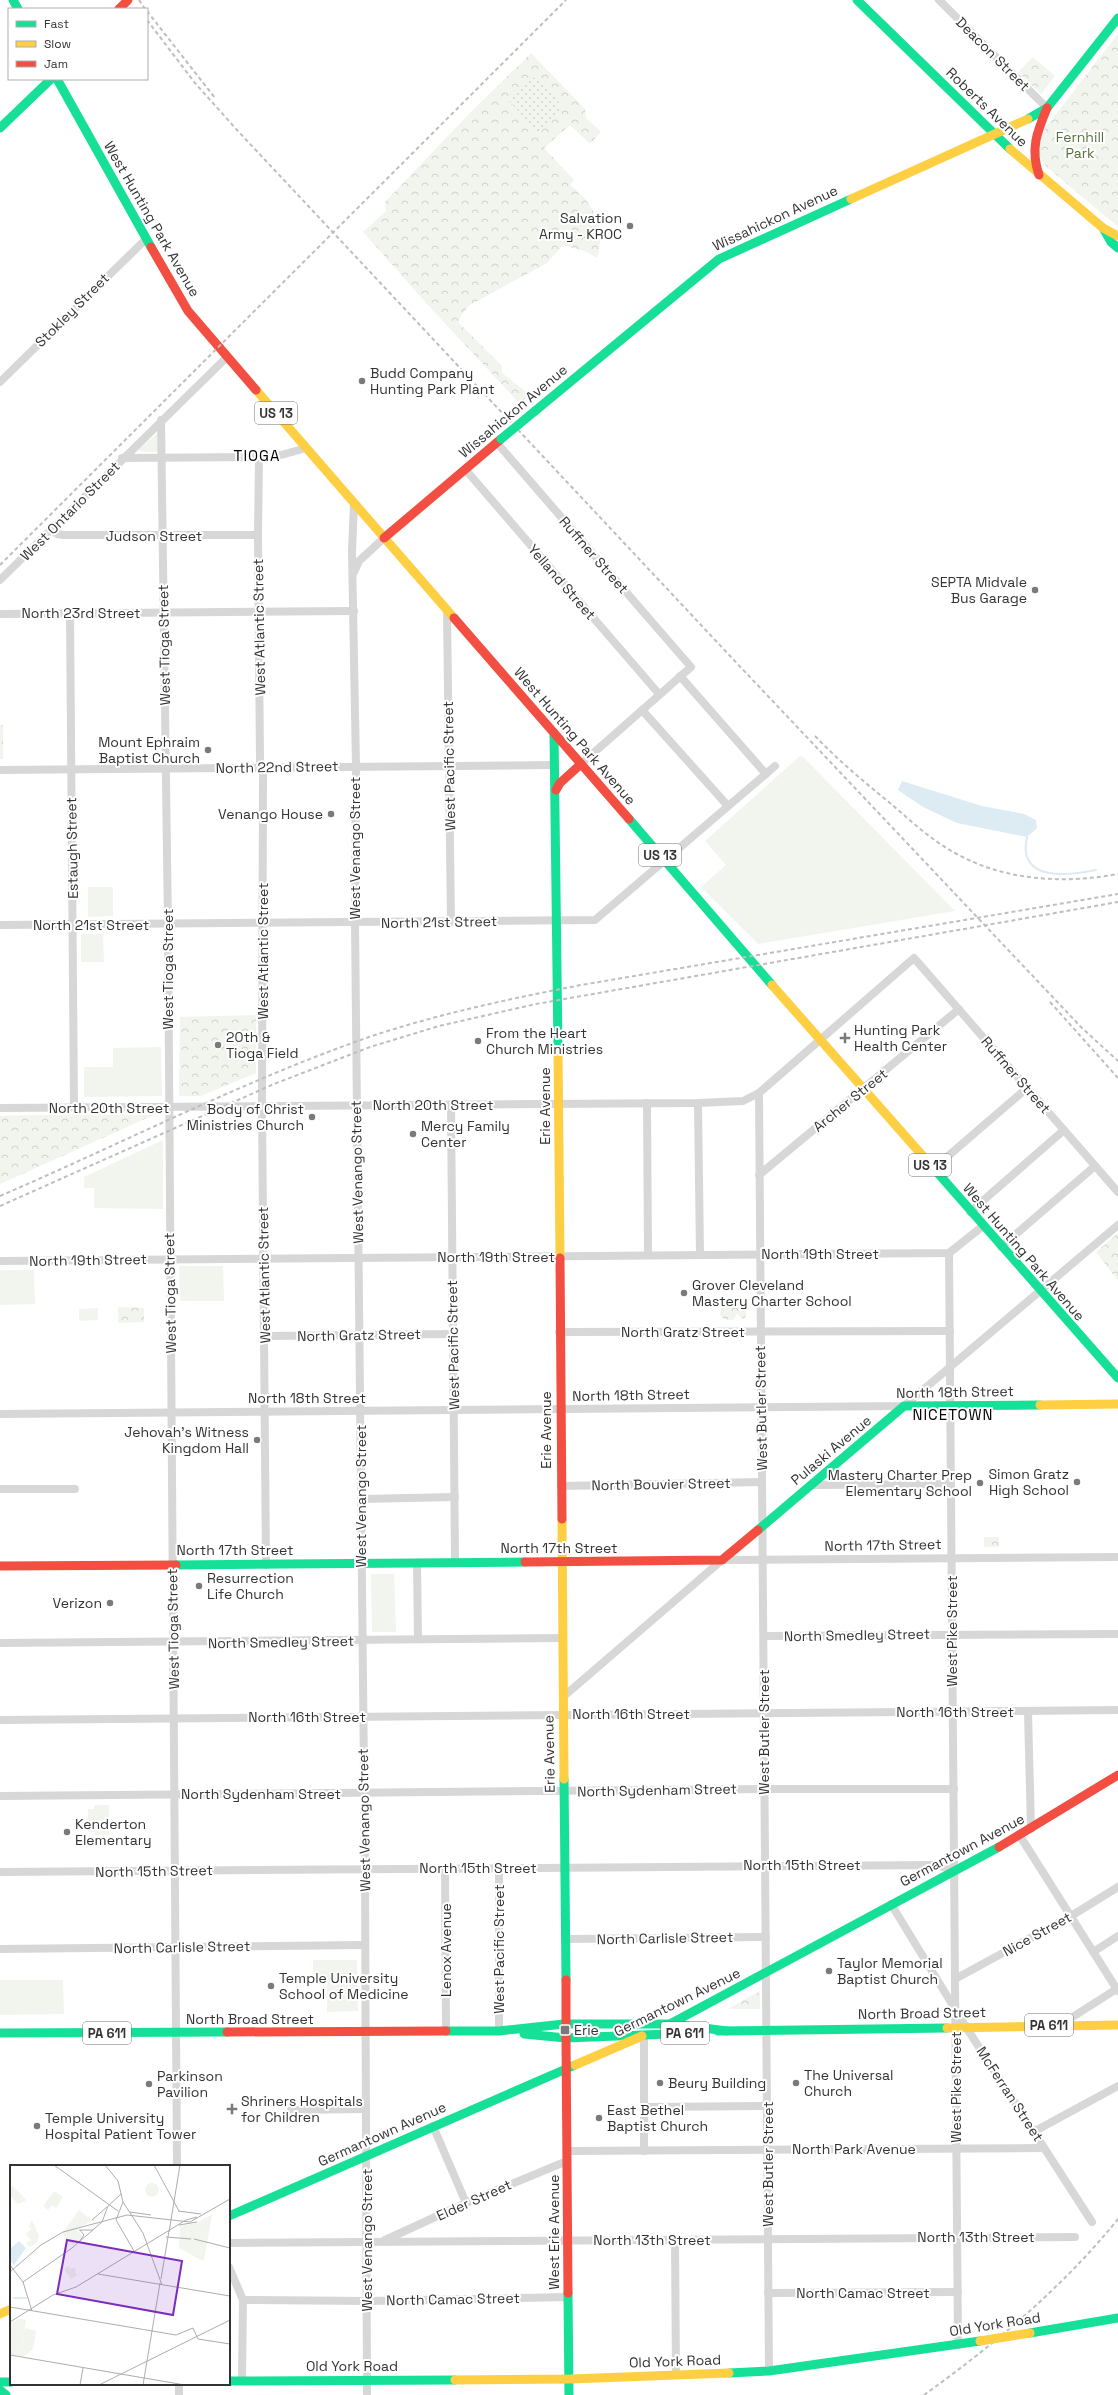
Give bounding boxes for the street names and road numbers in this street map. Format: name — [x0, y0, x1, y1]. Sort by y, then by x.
street label: Deacon Street — [952, 13, 1034, 95]
street label: Roberts Avenue — [942, 63, 1032, 151]
street label: West Hunting Park Avenue — [100, 138, 204, 300]
street label: Wissahickon Avenue — [710, 181, 840, 255]
street label: Stokley Street — [31, 269, 113, 351]
street label: Wissahickon Avenue — [455, 360, 571, 462]
road number: US 13 — [255, 402, 297, 424]
street label: West Ontario Street — [16, 457, 124, 565]
street label: Ruffner Street — [556, 513, 632, 597]
street label: Judson Street — [106, 527, 202, 545]
street label: Yelland Street — [524, 540, 600, 624]
street label: West Atlantic Street — [249, 558, 269, 696]
street label: West Tioga Street — [154, 584, 174, 706]
street label: North 23rd Street — [21, 604, 141, 622]
street label: West Hunting Park Avenue — [510, 663, 640, 809]
street label: West Pacific Street — [439, 701, 459, 831]
street label: North 22nd Street — [215, 757, 339, 777]
street label: West Venango Street — [346, 776, 364, 920]
street label: Estaugh Street — [62, 797, 82, 899]
road number: US 13 — [639, 844, 681, 866]
street label: West Atlantic Street — [254, 883, 272, 1019]
street label: West Tioga Street — [159, 909, 177, 1029]
street label: North 21st Street — [381, 912, 497, 932]
street label: North 21st Street — [33, 916, 149, 934]
street label: Ruffner Street — [978, 1033, 1054, 1117]
street label: Archer Street — [809, 1064, 891, 1136]
street label: Erie Avenue — [536, 1067, 554, 1145]
street label: North 20th Street — [373, 1096, 493, 1114]
street label: North 20th Street — [49, 1099, 169, 1117]
street label: West Venango Street — [347, 1100, 367, 1244]
road number: US 13 — [909, 1154, 951, 1176]
street label: West Hunting Park Avenue — [959, 1179, 1089, 1325]
street label: West Atlantic Street — [254, 1206, 274, 1344]
street label: West Tioga Street — [160, 1232, 180, 1354]
street label: North 19th Street — [761, 1245, 879, 1263]
street label: North 19th Street — [437, 1248, 555, 1266]
street label: North 19th Street — [29, 1250, 147, 1270]
street label: West Pacific Street — [443, 1280, 463, 1410]
street label: North Gratz Street — [621, 1323, 745, 1341]
street label: North Gratz Street — [297, 1325, 421, 1345]
street label: West Butler Street — [751, 1345, 771, 1471]
street label: North 18th Street — [896, 1382, 1014, 1402]
street label: North 18th Street — [572, 1385, 690, 1405]
street label: North 18th Street — [248, 1389, 366, 1407]
street label: Erie Avenue — [537, 1391, 555, 1469]
street label: Pulaski Avenue — [787, 1411, 875, 1489]
street label: West Venango Street — [352, 1424, 370, 1568]
street label: North Bouvier Street — [591, 1474, 731, 1494]
street label: North 17th Street — [824, 1535, 942, 1555]
street label: North 17th Street — [501, 1539, 618, 1557]
street label: North 17th Street — [177, 1541, 294, 1559]
street label: West Tioga Street — [163, 1568, 183, 1690]
street label: West Pike Street — [943, 1575, 961, 1687]
street label: North Smedley Street — [784, 1625, 930, 1645]
street label: North Smedley Street — [208, 1632, 354, 1652]
street label: West Butler Street — [755, 1669, 773, 1795]
street label: North 16th Street — [896, 1703, 1014, 1721]
street label: North 16th Street — [572, 1705, 690, 1723]
street label: North 16th Street — [248, 1708, 366, 1726]
street label: Erie Avenue — [539, 1715, 559, 1793]
street label: West Venango Street — [354, 1748, 374, 1892]
street label: North Sydenham Street — [577, 1780, 737, 1800]
street label: North Sydenham Street — [181, 1785, 341, 1803]
street label: Germantown Avenue — [897, 1810, 1027, 1890]
street label: North 15th Street — [743, 1856, 861, 1874]
street label: North 15th Street — [419, 1859, 537, 1877]
street label: North 15th Street — [95, 1861, 213, 1881]
street label: West Pacific Street — [490, 1884, 508, 2014]
street label: Lenox Avenue — [437, 1903, 455, 1997]
street label: Nice Street — [1000, 1908, 1074, 1960]
street label: North Carlisle Street — [597, 1928, 733, 1948]
street label: North Carlisle Street — [114, 1937, 250, 1957]
street label: Germantown Avenue — [611, 1964, 743, 2040]
street label: North Broad Street — [858, 2003, 986, 2023]
street label: North Broad Street — [186, 2010, 314, 2028]
road number: PA 611 — [1025, 2014, 1073, 2036]
road number: PA 611 — [83, 2022, 131, 2044]
road number: PA 611 — [661, 2022, 709, 2044]
street label: West Pike Street — [947, 2031, 965, 2143]
street label: McFerran Street — [973, 2043, 1047, 2145]
street label: Germantown Avenue — [315, 2098, 449, 2170]
street label: West Butler Street — [759, 2101, 777, 2227]
street label: North Park Avenue — [792, 2140, 916, 2158]
street label: West Venango Street — [358, 2168, 376, 2312]
street label: West Erie Avenue — [545, 2174, 563, 2290]
street label: Elder Street — [434, 2175, 514, 2225]
street label: North 13th Street — [917, 2228, 1035, 2246]
street label: North 13th Street — [593, 2231, 711, 2249]
street label: North Camac Street — [796, 2284, 930, 2302]
street label: North Camac Street — [386, 2289, 520, 2309]
street label: Old York Road — [948, 2308, 1042, 2340]
street label: Old York Road — [629, 2350, 721, 2372]
street label: Old York Road — [306, 2357, 398, 2375]

